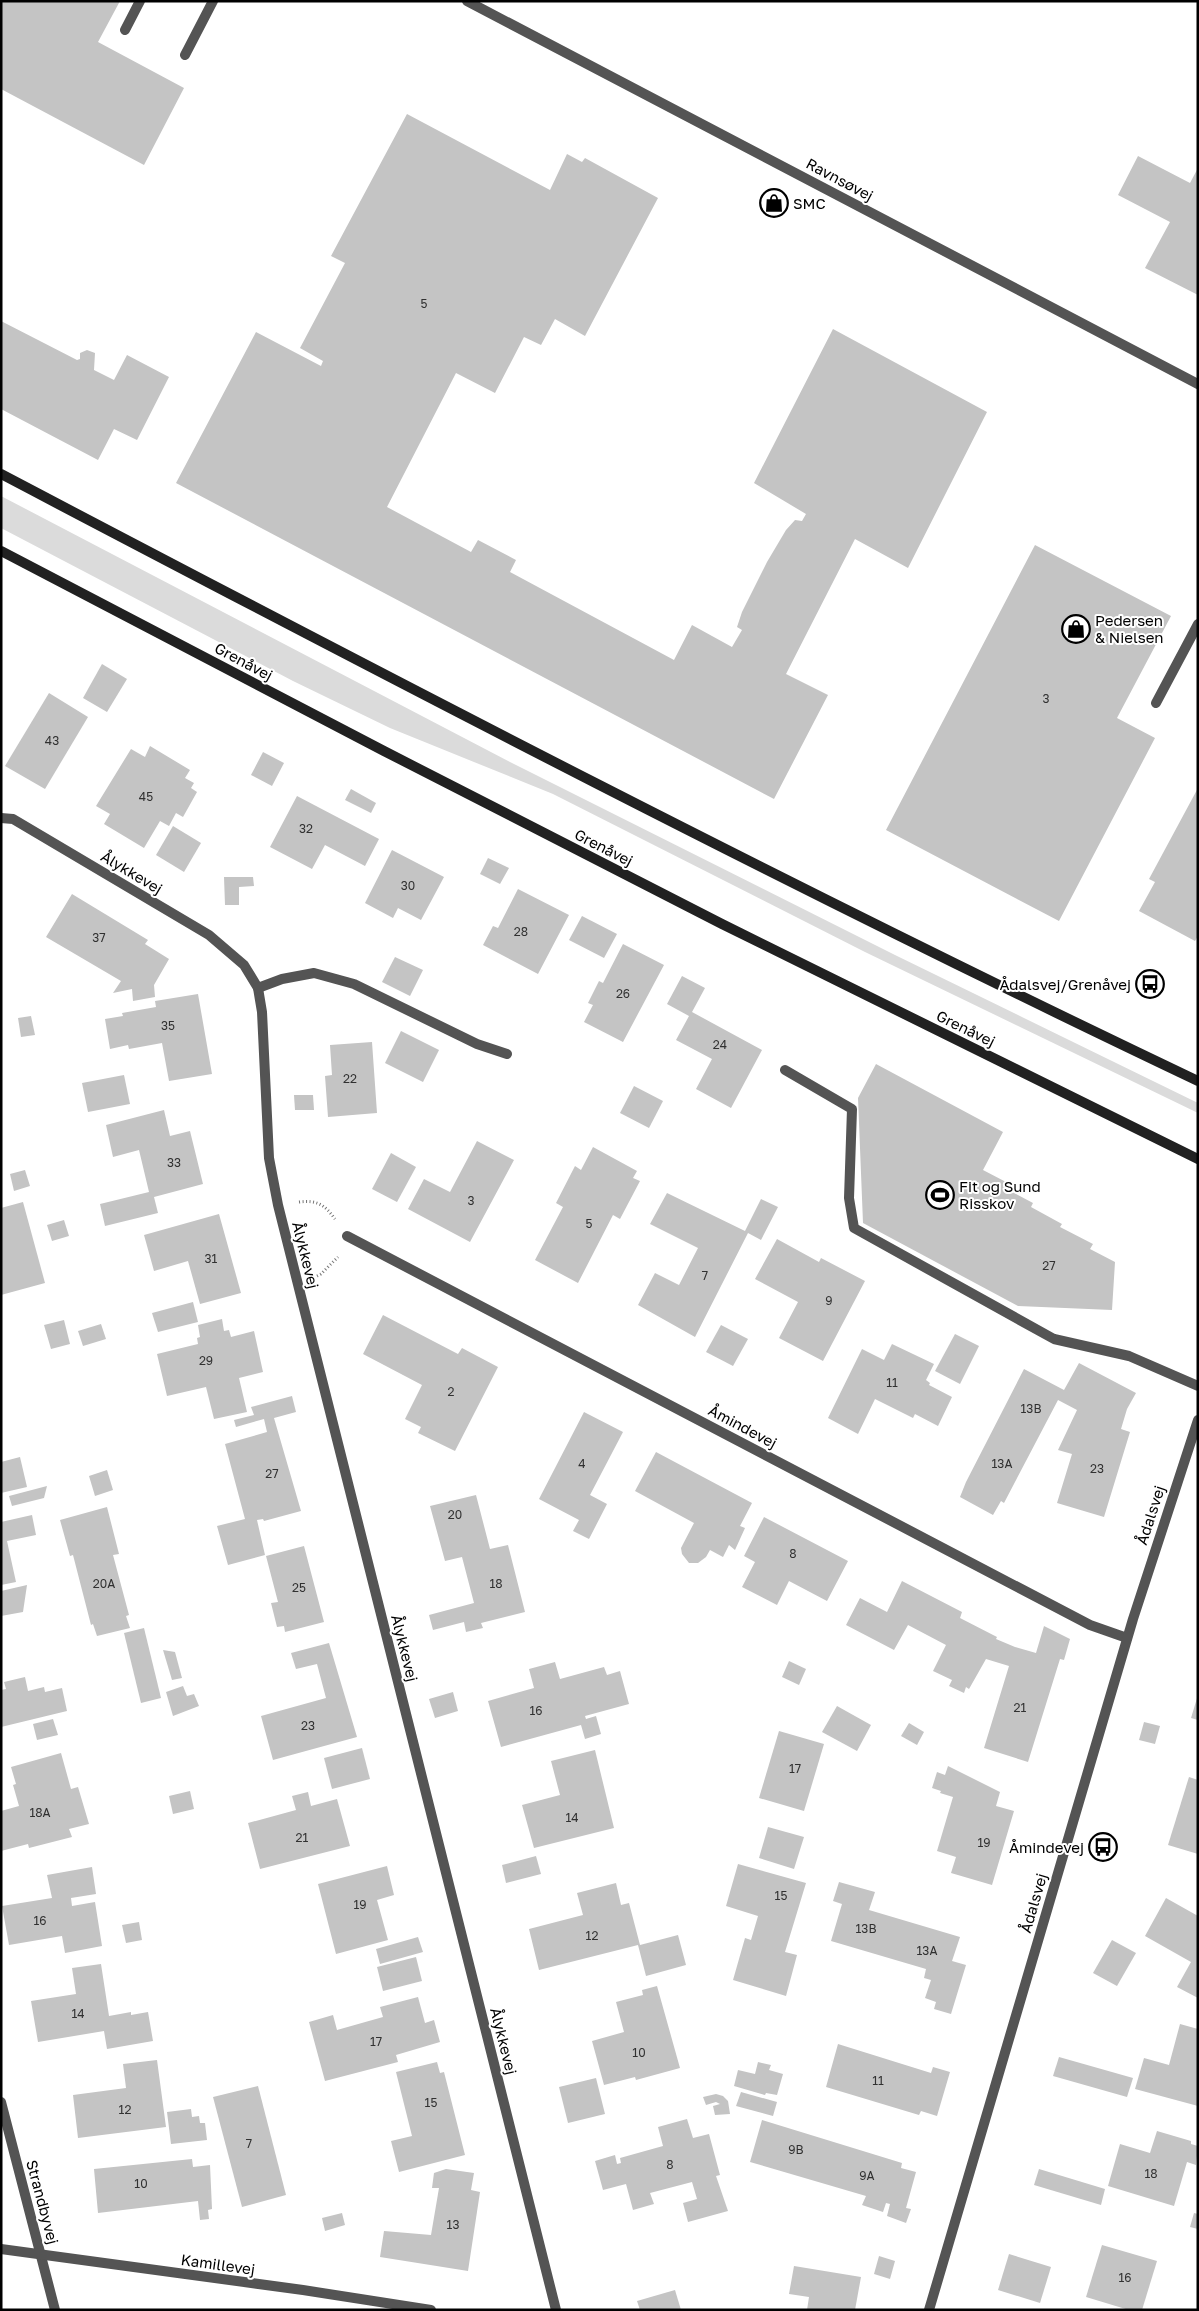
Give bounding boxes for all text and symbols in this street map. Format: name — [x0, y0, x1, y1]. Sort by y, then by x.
street label: Ravnsøvej — [803, 154, 877, 204]
shop icon: SMC — [759, 188, 789, 218]
place label: SMC — [793, 194, 826, 212]
house number: 5 — [421, 296, 428, 311]
place label: Pedersen & Nielsen — [1095, 611, 1164, 646]
shop icon: Pedersen & Nielsen — [1061, 614, 1091, 644]
street label: Grenåvej — [212, 638, 276, 684]
house number: 3 — [1042, 691, 1050, 706]
house number: 43 — [45, 733, 59, 748]
house number: 45 — [139, 789, 153, 804]
house number: 32 — [299, 821, 313, 836]
street label: Grenåvej — [572, 825, 636, 869]
street label: Ålykkevej — [98, 847, 166, 897]
house number: 30 — [401, 878, 415, 893]
house number: 28 — [514, 924, 528, 939]
house number: 37 — [92, 930, 106, 945]
bus stop icon: Ådalsvej/Grenåvej — [1135, 969, 1165, 999]
place label: Ådalsvej/Grenåvej — [999, 975, 1131, 993]
house number: 26 — [616, 986, 630, 1001]
street label: Grenåvej — [934, 1006, 998, 1050]
house number: 35 — [161, 1018, 175, 1033]
house number: 24 — [713, 1037, 727, 1052]
house number: 22 — [343, 1071, 357, 1086]
house number: 33 — [167, 1155, 181, 1170]
place label: Fit og Sund Risskov — [959, 1177, 1041, 1212]
sports icon: Fit og Sund Risskov — [925, 1180, 955, 1210]
house number: 3 — [467, 1193, 475, 1208]
house number: 5 — [586, 1216, 593, 1231]
street label: Ålykkevej — [289, 1220, 323, 1290]
house number: 31 — [205, 1251, 218, 1266]
house number: 27 — [1042, 1258, 1056, 1273]
house number: 7 — [702, 1268, 708, 1283]
house number: 9 — [825, 1293, 833, 1308]
house number: 29 — [199, 1353, 213, 1368]
house number: 11 — [886, 1375, 898, 1390]
house number: 2 — [448, 1384, 455, 1399]
street label: Åmindevej — [706, 1400, 780, 1452]
house number: 13B — [1021, 1401, 1041, 1416]
house number: 4 — [578, 1456, 586, 1471]
house number: 13A — [992, 1456, 1012, 1471]
house number: 23 — [1090, 1461, 1104, 1476]
house number: 27 — [265, 1466, 279, 1481]
street label: Ådalsvej — [1132, 1483, 1168, 1547]
house number: 20 — [448, 1507, 462, 1522]
house number: 8 — [789, 1546, 797, 1561]
house number: 20A — [93, 1576, 115, 1591]
house number: 18 — [489, 1576, 503, 1591]
house number: 25 — [292, 1580, 306, 1595]
street label: Ålykkevej — [388, 1613, 422, 1683]
house number: 21 — [1014, 1700, 1027, 1715]
house number: 16 — [529, 1703, 543, 1718]
house number: 23 — [301, 1718, 315, 1733]
house number: 17 — [789, 1761, 801, 1776]
house number: 18A — [29, 1805, 51, 1820]
house number: 14 — [565, 1810, 579, 1825]
house number: 21 — [296, 1830, 309, 1845]
bus stop icon: Åmindevej — [1088, 1832, 1118, 1862]
house number: 19 — [977, 1835, 991, 1850]
place label: Åmindevej — [1009, 1838, 1084, 1856]
street label: Ådalsvej — [1016, 1871, 1050, 1935]
house number: 15 — [775, 1888, 787, 1903]
house number: 19 — [353, 1897, 367, 1912]
house number: 16 — [33, 1913, 47, 1928]
house number: 13B — [856, 1921, 876, 1936]
house number: 12 — [586, 1928, 598, 1943]
house number: 13A — [917, 1943, 937, 1958]
house number: 14 — [71, 2006, 85, 2021]
street label: Ålykkevej — [487, 2006, 521, 2076]
house number: 17 — [370, 2034, 382, 2049]
house number: 10 — [632, 2045, 646, 2060]
house number: 11 — [872, 2073, 884, 2088]
house number: 15 — [425, 2095, 437, 2110]
house number: 12 — [119, 2102, 131, 2117]
house number: 7 — [246, 2136, 252, 2151]
house number: 9B — [788, 2142, 804, 2157]
house number: 8 — [666, 2157, 674, 2172]
street label: Strandbyvej — [23, 2158, 63, 2246]
house number: 18 — [1144, 2166, 1158, 2181]
house number: 9A — [859, 2168, 875, 2183]
house number: 10 — [134, 2176, 148, 2191]
house number: 13 — [447, 2217, 459, 2232]
street label: Kamillevej — [180, 2250, 256, 2278]
house number: 16 — [1118, 2270, 1132, 2285]

